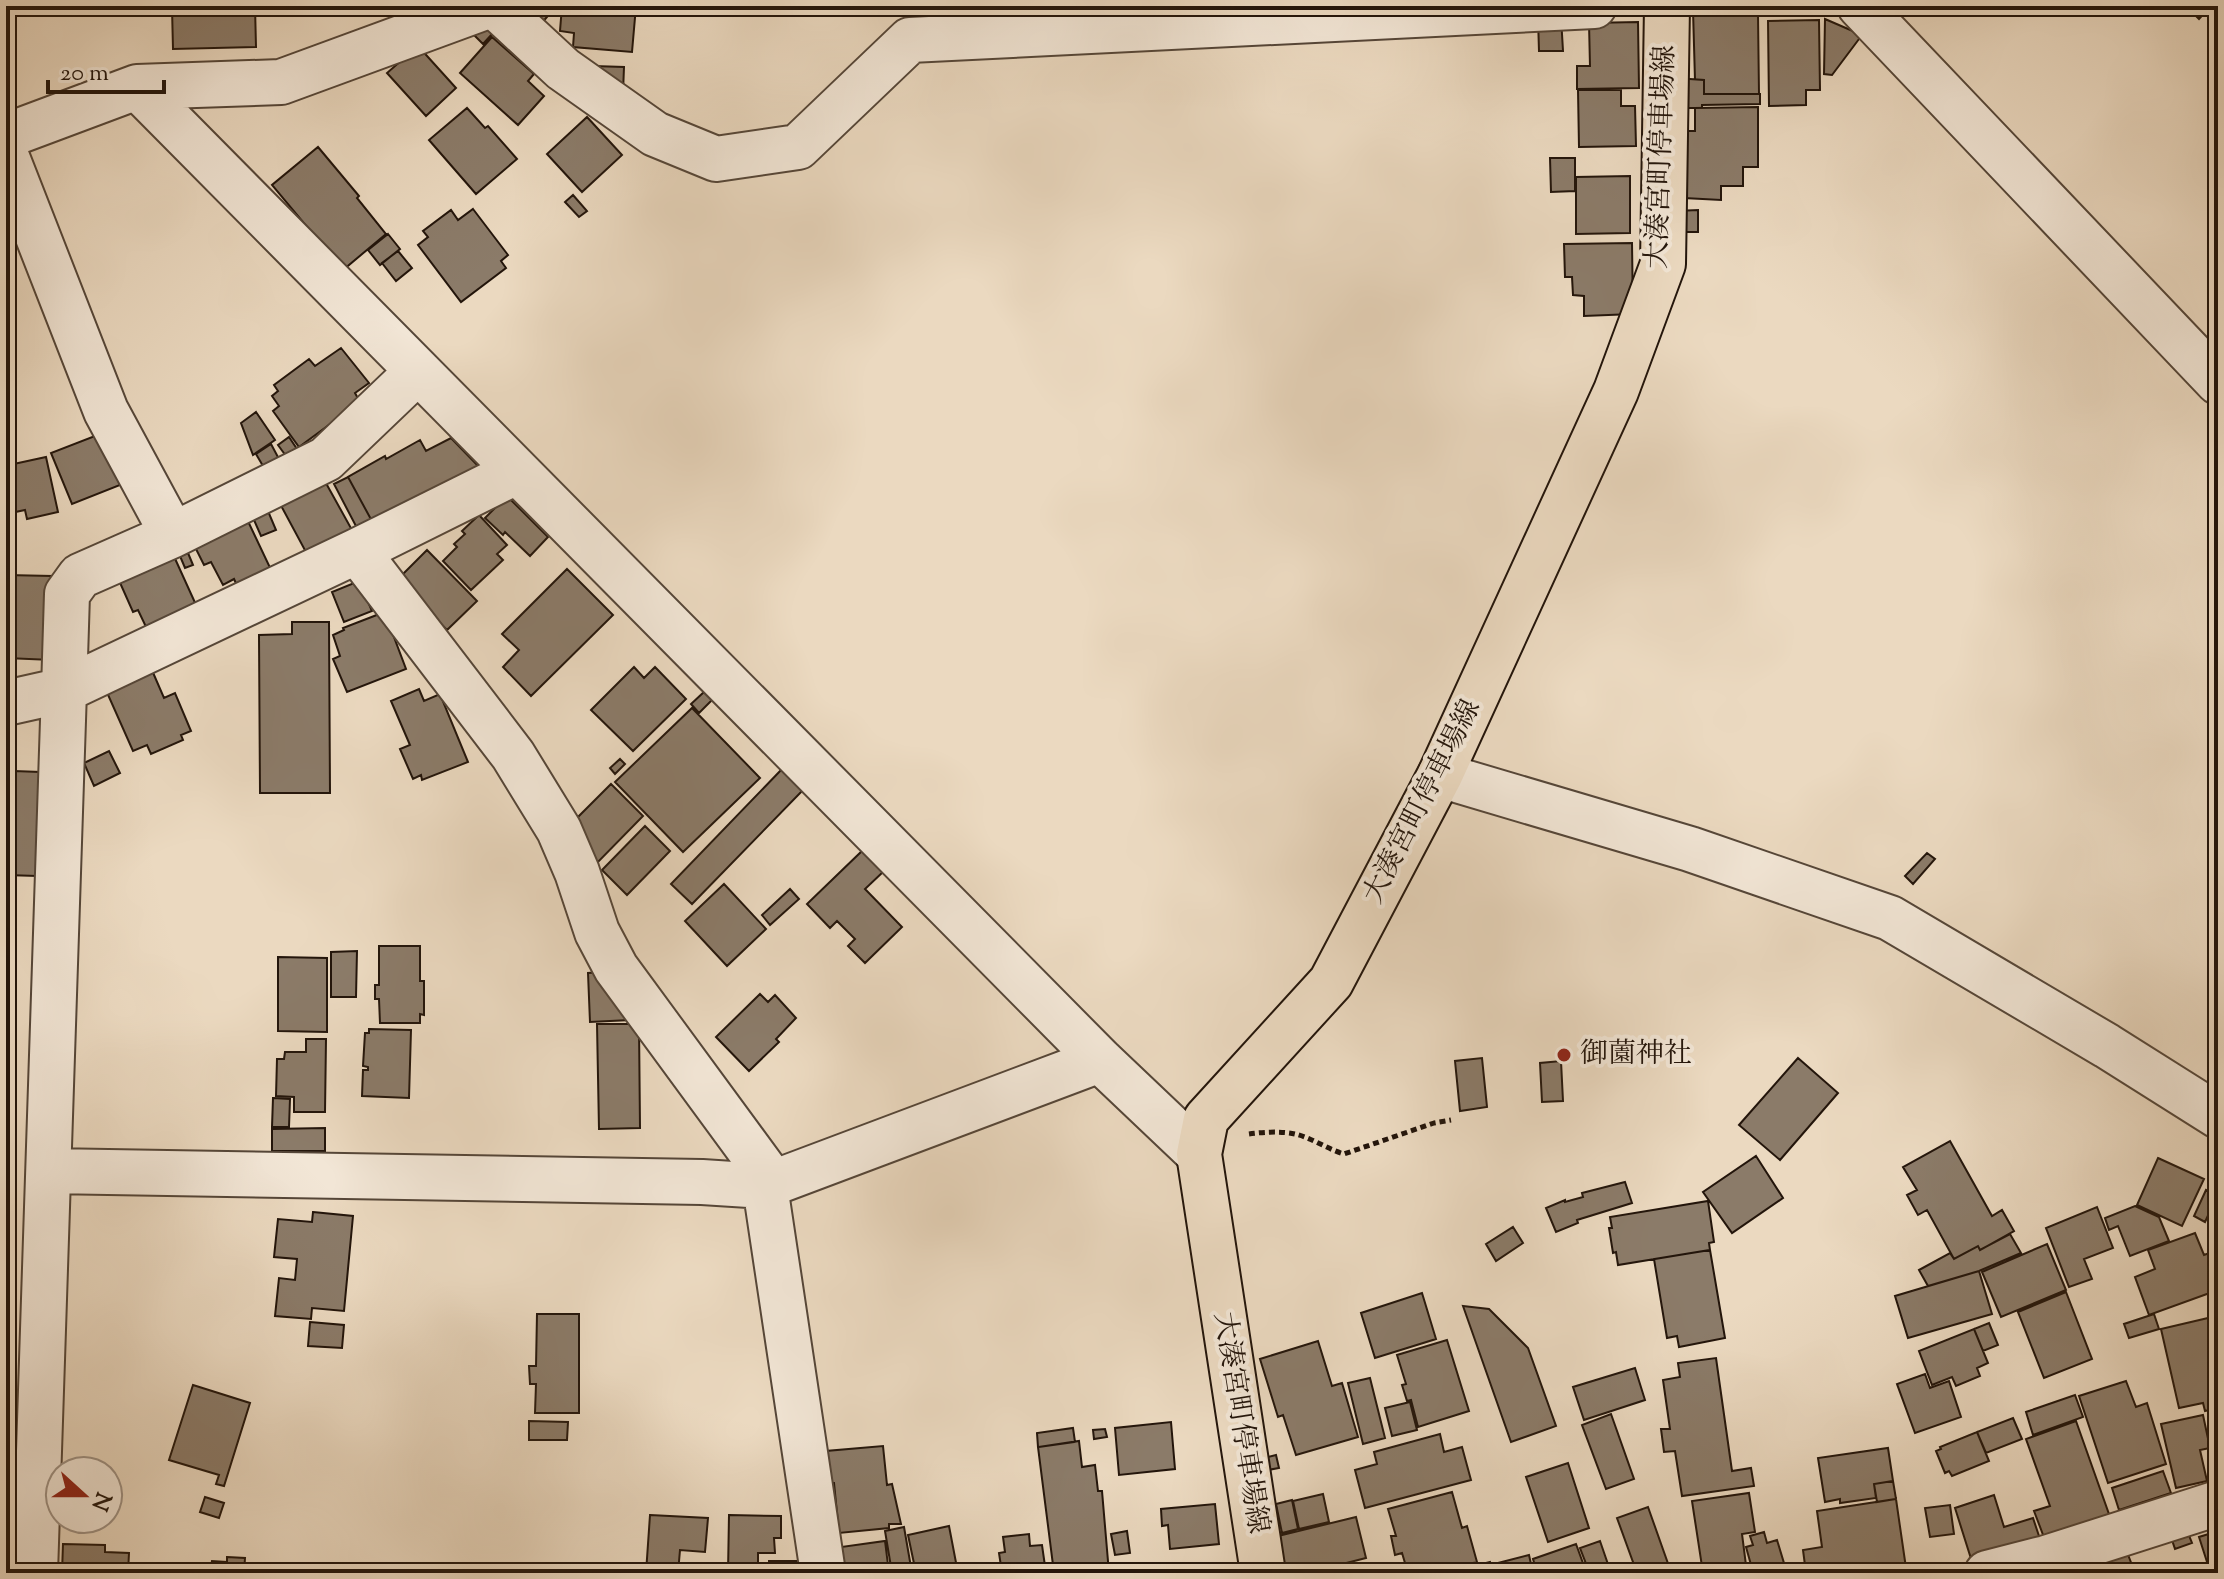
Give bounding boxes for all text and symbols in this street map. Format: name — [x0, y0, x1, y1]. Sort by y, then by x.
scale bar — [48, 44, 164, 94]
street label: 大湊宮町停車場線 — [1638, 44, 1686, 270]
text: 20 m — [60, 57, 109, 91]
street label: 大湊宮町停車場線 — [1354, 693, 1492, 911]
place label: 御薗神社 — [1580, 1035, 1692, 1075]
marker: 御薗神社 — [1555, 1046, 1573, 1064]
street label: 大湊宮町停車場線 — [1203, 1309, 1277, 1537]
north arrow — [44, 1455, 124, 1535]
text: N — [82, 1487, 118, 1515]

